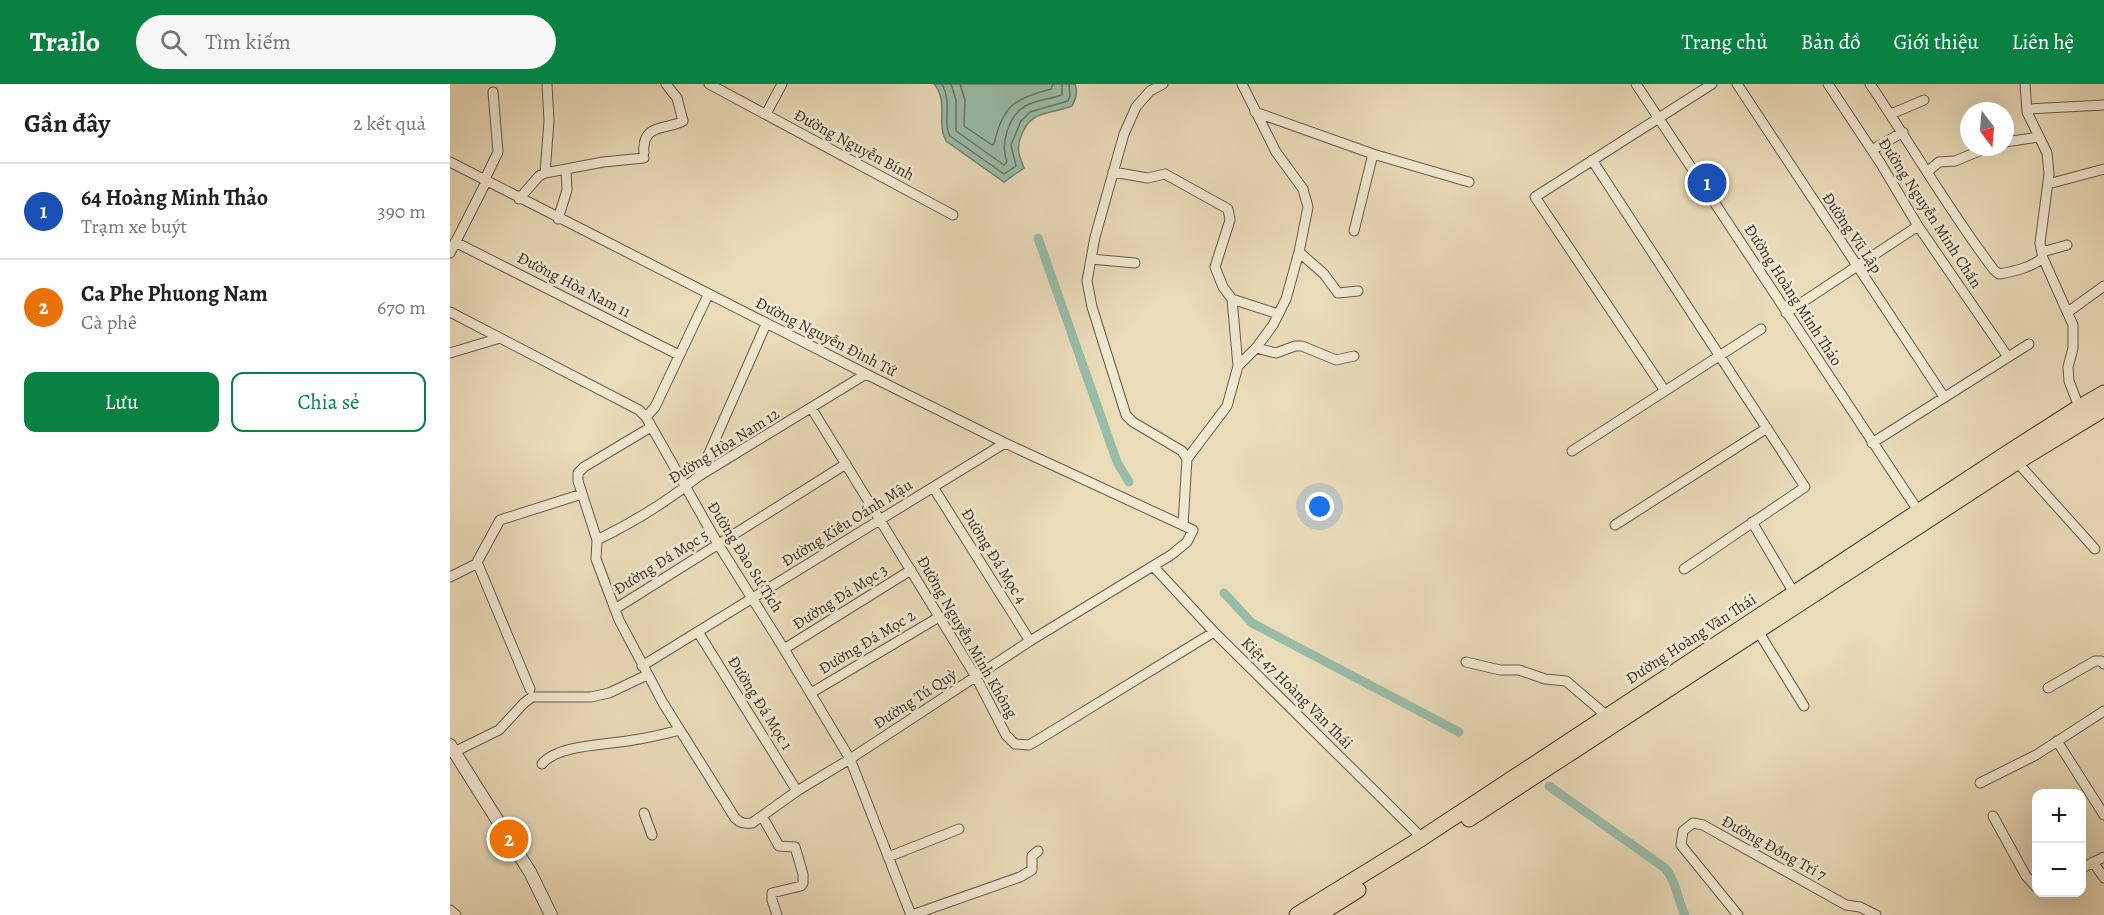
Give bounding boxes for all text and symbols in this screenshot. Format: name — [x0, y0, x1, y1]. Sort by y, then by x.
search box — [136, 15, 556, 69]
text: Trailo — [30, 23, 100, 61]
icon: search — [157, 26, 190, 59]
text: Tìm kiếm — [205, 27, 291, 57]
text: Trang chủ — [1682, 28, 1768, 56]
text: Bản đồ — [1801, 28, 1860, 56]
text: Giới thiệu — [1893, 28, 1979, 56]
text: Liên hệ — [2012, 28, 2074, 56]
north arrow — [1960, 102, 2014, 156]
street label: Đường Nguyễn Bính — [790, 104, 919, 186]
text: Gần đây — [24, 106, 110, 141]
text: 2 kết quả — [353, 110, 426, 137]
street label: Đường Nguyễn Minh Chấn — [1873, 133, 1987, 293]
pin: 1 — [1688, 160, 1726, 206]
text: 64 Hoàng Minh Thảo — [81, 183, 268, 213]
street label: Đường Vũ Lập — [1817, 188, 1887, 278]
text: 1 — [40, 198, 47, 225]
text: 390 m — [377, 198, 426, 225]
text: Trạm xe buýt — [81, 213, 187, 240]
street label: Đường Hoàng Minh Thảo — [1739, 220, 1847, 370]
street label: Đường Hòa Nam 11 — [513, 247, 635, 323]
text: Ca Phe Phuong Nam — [81, 279, 268, 309]
street label: Đường Nguyễn Đình Tứ — [752, 292, 901, 382]
text: 2 — [39, 294, 48, 321]
text: 670 m — [377, 294, 426, 321]
text: Cà phê — [81, 309, 137, 336]
button: Lưu — [24, 372, 219, 432]
button: Chia sẻ — [231, 372, 426, 432]
street label: Đường Hòa Nam 12 — [664, 403, 784, 489]
street label: Đường Kiều Oánh Mậu — [777, 474, 917, 572]
your location — [1305, 492, 1334, 521]
street label: Đường Đào Sư Tích — [702, 497, 788, 617]
street label: Đường Đá Mọc 4 — [956, 504, 1032, 608]
street label: Đường Đá Mọc 5 — [609, 524, 713, 600]
street label: Đường Nguyễn Minh Không — [911, 552, 1023, 722]
street label: Đường Đá Mọc 3 — [788, 559, 892, 635]
street label: Đường Hoàng Văn Thái — [1622, 589, 1760, 689]
street label: Đường Đá Mọc 2 — [815, 604, 920, 680]
street label: Kiệt 47 Hoàng Văn Thái — [1236, 632, 1358, 754]
street label: Đường Đá Mọc 1 — [722, 652, 798, 755]
street label: Đường Tú Quỳ — [869, 663, 962, 734]
map controls — [2032, 789, 2086, 897]
button: + — [2032, 789, 2086, 843]
street label: Đường Đồng Trí 7 — [1718, 810, 1831, 886]
pin: 2 — [490, 816, 528, 861]
button: − — [2032, 843, 2086, 897]

